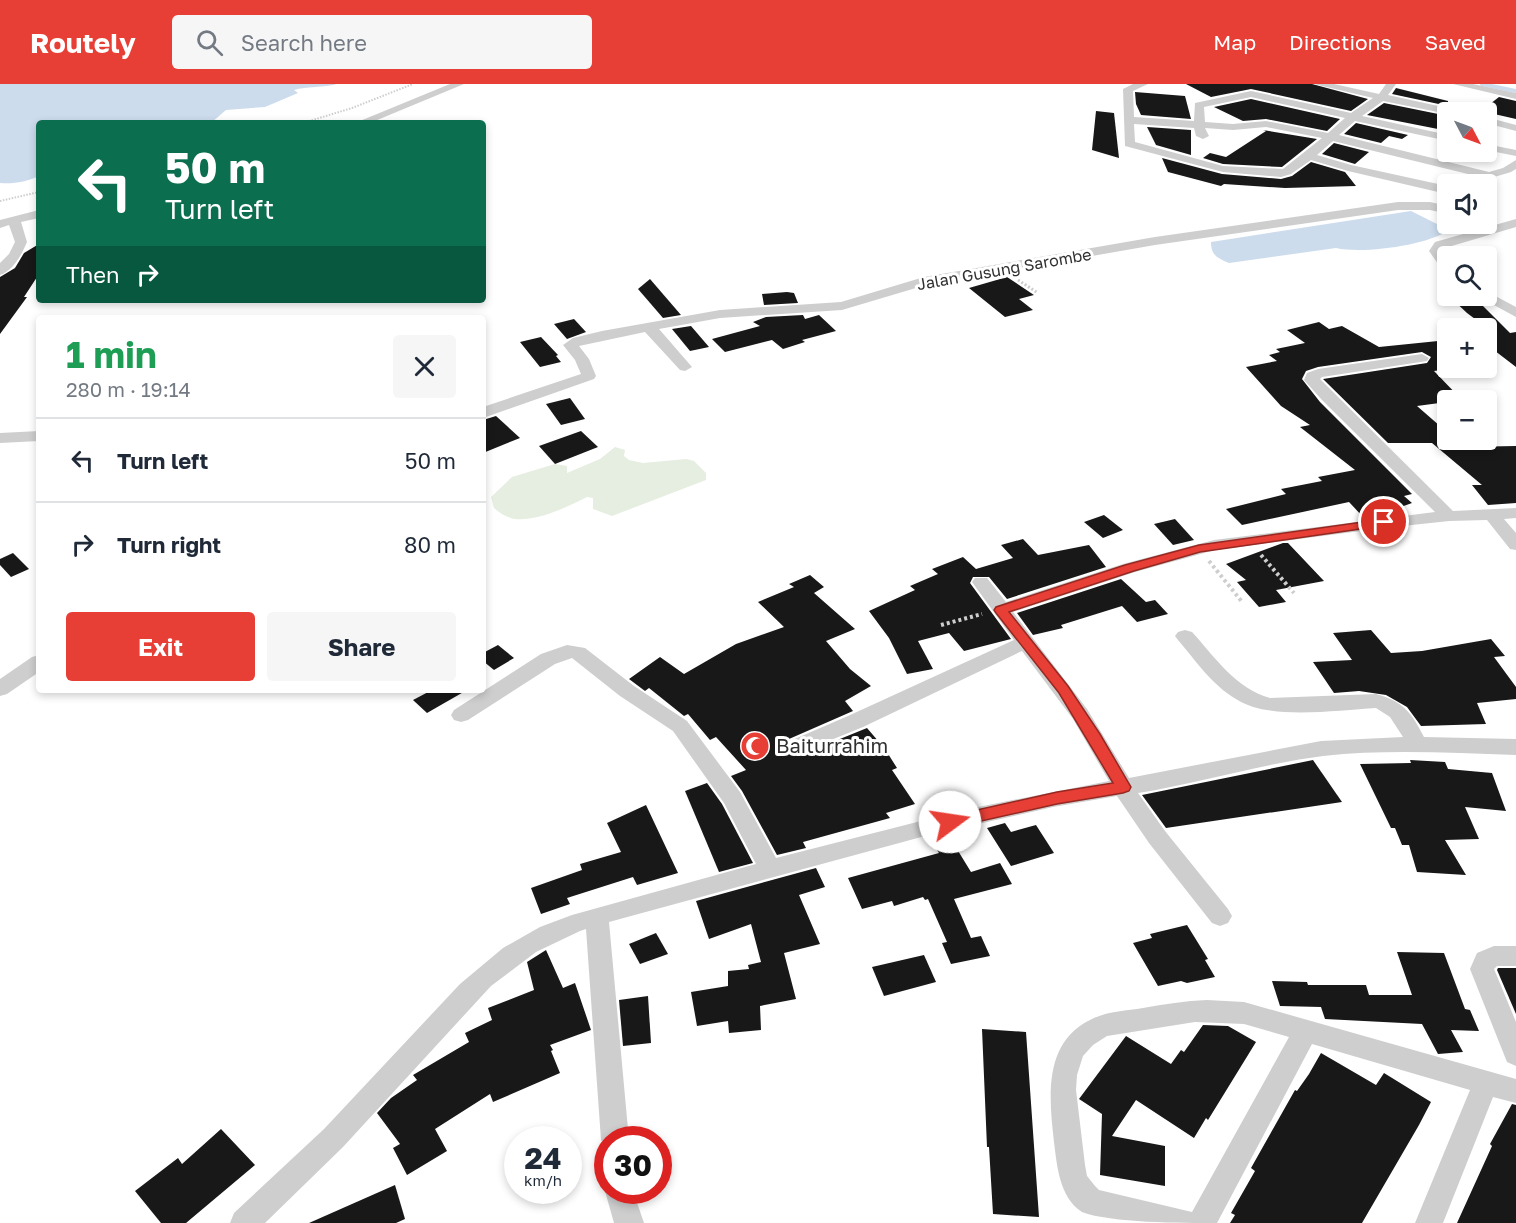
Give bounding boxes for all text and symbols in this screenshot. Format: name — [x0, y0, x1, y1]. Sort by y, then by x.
search box — [172, 15, 592, 69]
text: Routely — [30, 26, 136, 59]
icon: search — [193, 26, 226, 59]
text: Search here — [241, 29, 367, 56]
text: Map — [1213, 29, 1256, 55]
text: Directions — [1289, 29, 1392, 55]
text: Saved — [1425, 29, 1486, 55]
north arrow — [1437, 102, 1497, 162]
map controls — [1437, 102, 1497, 450]
text: 50 m — [165, 142, 265, 192]
icon: left — [66, 144, 144, 222]
button: sound — [1437, 174, 1497, 234]
text: Turn left — [165, 193, 274, 225]
street label: Jalan Gusung Sarombe — [915, 244, 1093, 294]
button: search — [1437, 246, 1497, 306]
icon: right — [131, 258, 164, 291]
text: Then — [66, 261, 119, 288]
button: + — [1437, 318, 1497, 378]
text: 1 min — [66, 333, 157, 376]
button: close — [393, 335, 456, 398]
text: 280 m · 19:14 — [66, 377, 191, 401]
button: − — [1437, 390, 1497, 450]
icon: left — [66, 444, 99, 477]
text: Turn left — [117, 447, 208, 474]
text: 50 m — [405, 447, 456, 474]
pin — [1358, 496, 1409, 547]
icon: arrive — [1367, 505, 1400, 538]
icon: right — [66, 528, 99, 561]
text: Turn right — [117, 531, 221, 558]
text: 80 m — [404, 531, 456, 558]
button: Exit — [66, 612, 255, 681]
button: Share — [267, 612, 456, 681]
mosque icon: Baiturrahim — [739, 730, 771, 762]
place label: Baiturrahim — [776, 733, 888, 757]
position arrow — [918, 790, 982, 854]
speed limit sign: 30 — [594, 1126, 672, 1204]
text: 24 — [524, 1140, 562, 1176]
text: km/h — [524, 1171, 562, 1189]

